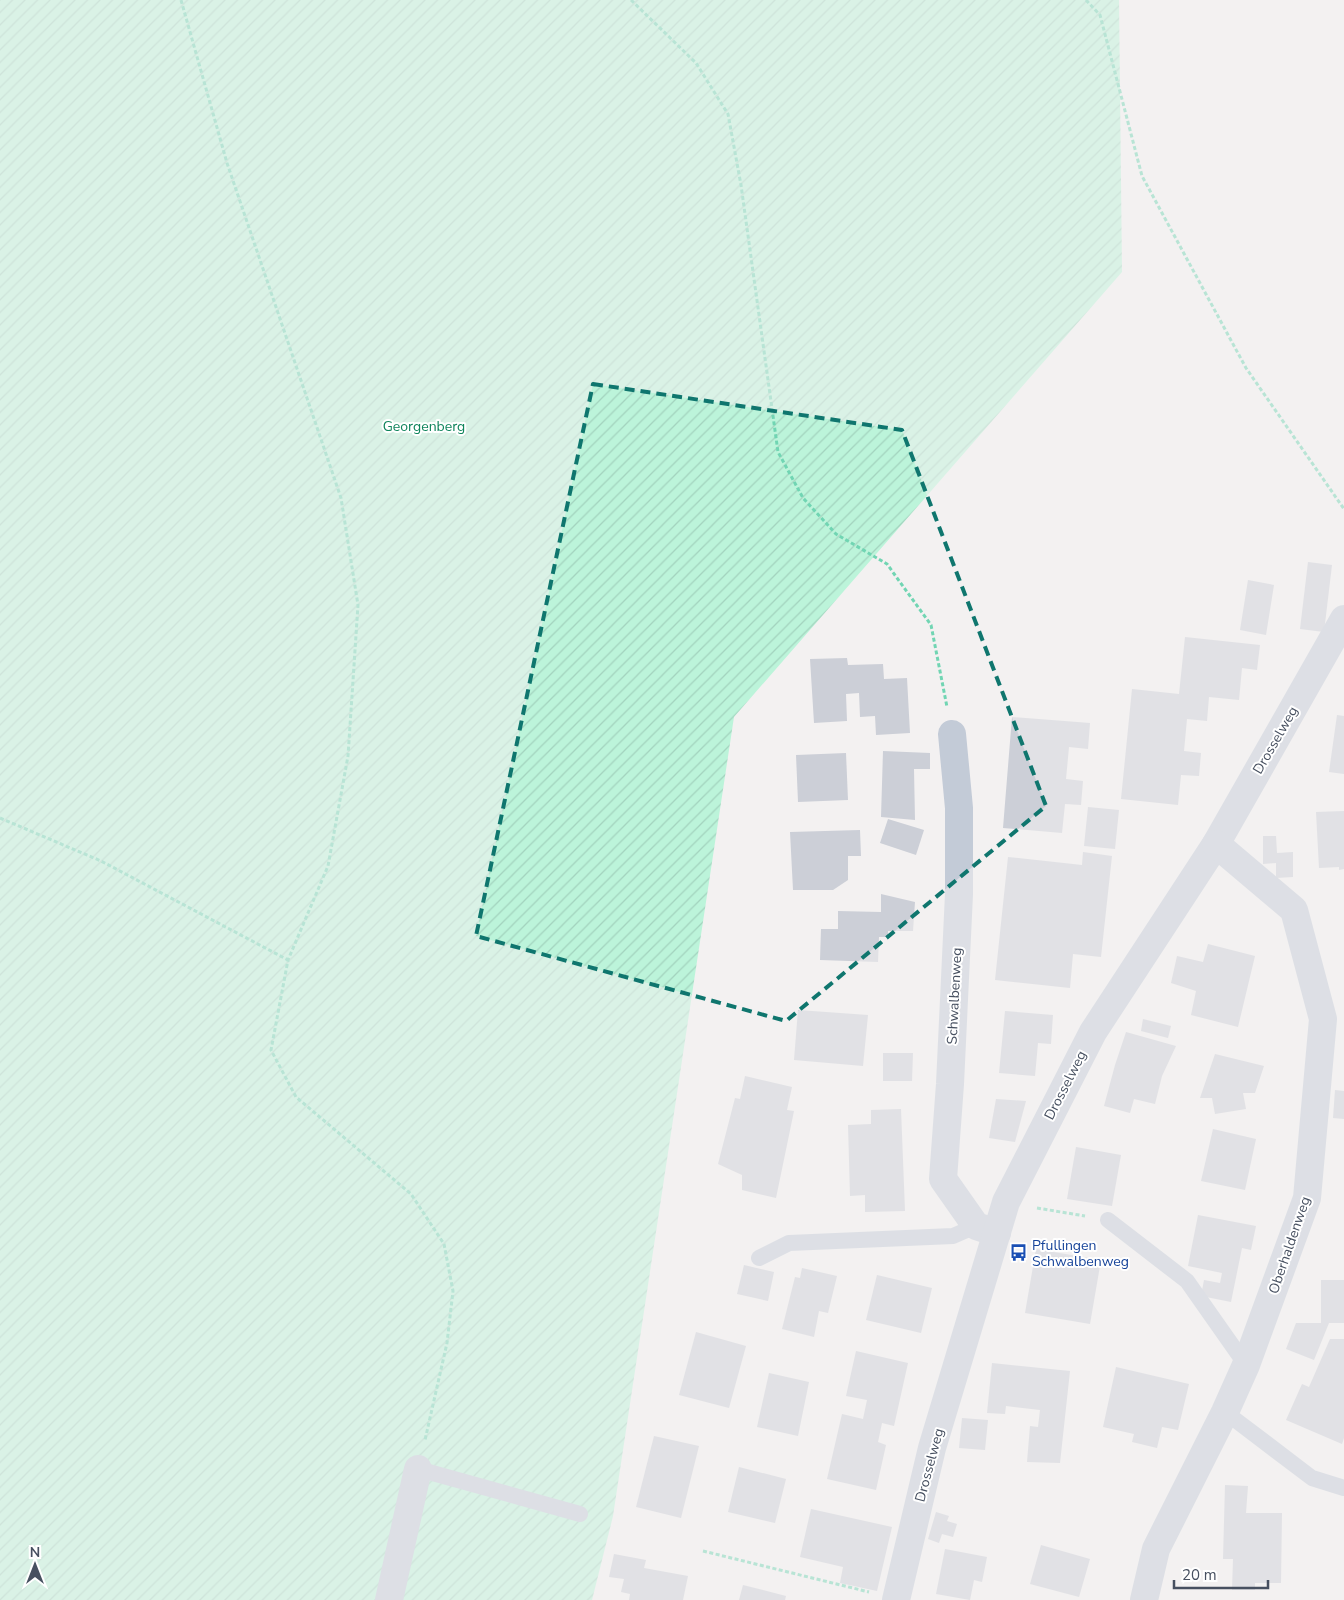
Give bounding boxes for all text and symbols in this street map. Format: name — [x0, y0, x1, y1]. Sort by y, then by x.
park label: Georgenberg — [383, 417, 465, 436]
street label: Drosselweg — [1248, 703, 1302, 778]
street label: Schwalbenweg — [942, 947, 967, 1045]
street label: Drosselweg — [1040, 1047, 1091, 1123]
street label: Oberhaldenweg — [1264, 1194, 1315, 1296]
place label: Pfullingen Schwalbenweg — [1032, 1236, 1129, 1271]
bus stop icon: Pfullingen Schwalbenweg — [1008, 1243, 1028, 1263]
street label: Drosselweg — [911, 1426, 948, 1504]
north arrow — [10, 1540, 60, 1590]
text: N — [30, 1543, 40, 1562]
scale bar — [1174, 1558, 1268, 1590]
text: 20 m — [1182, 1565, 1217, 1585]

